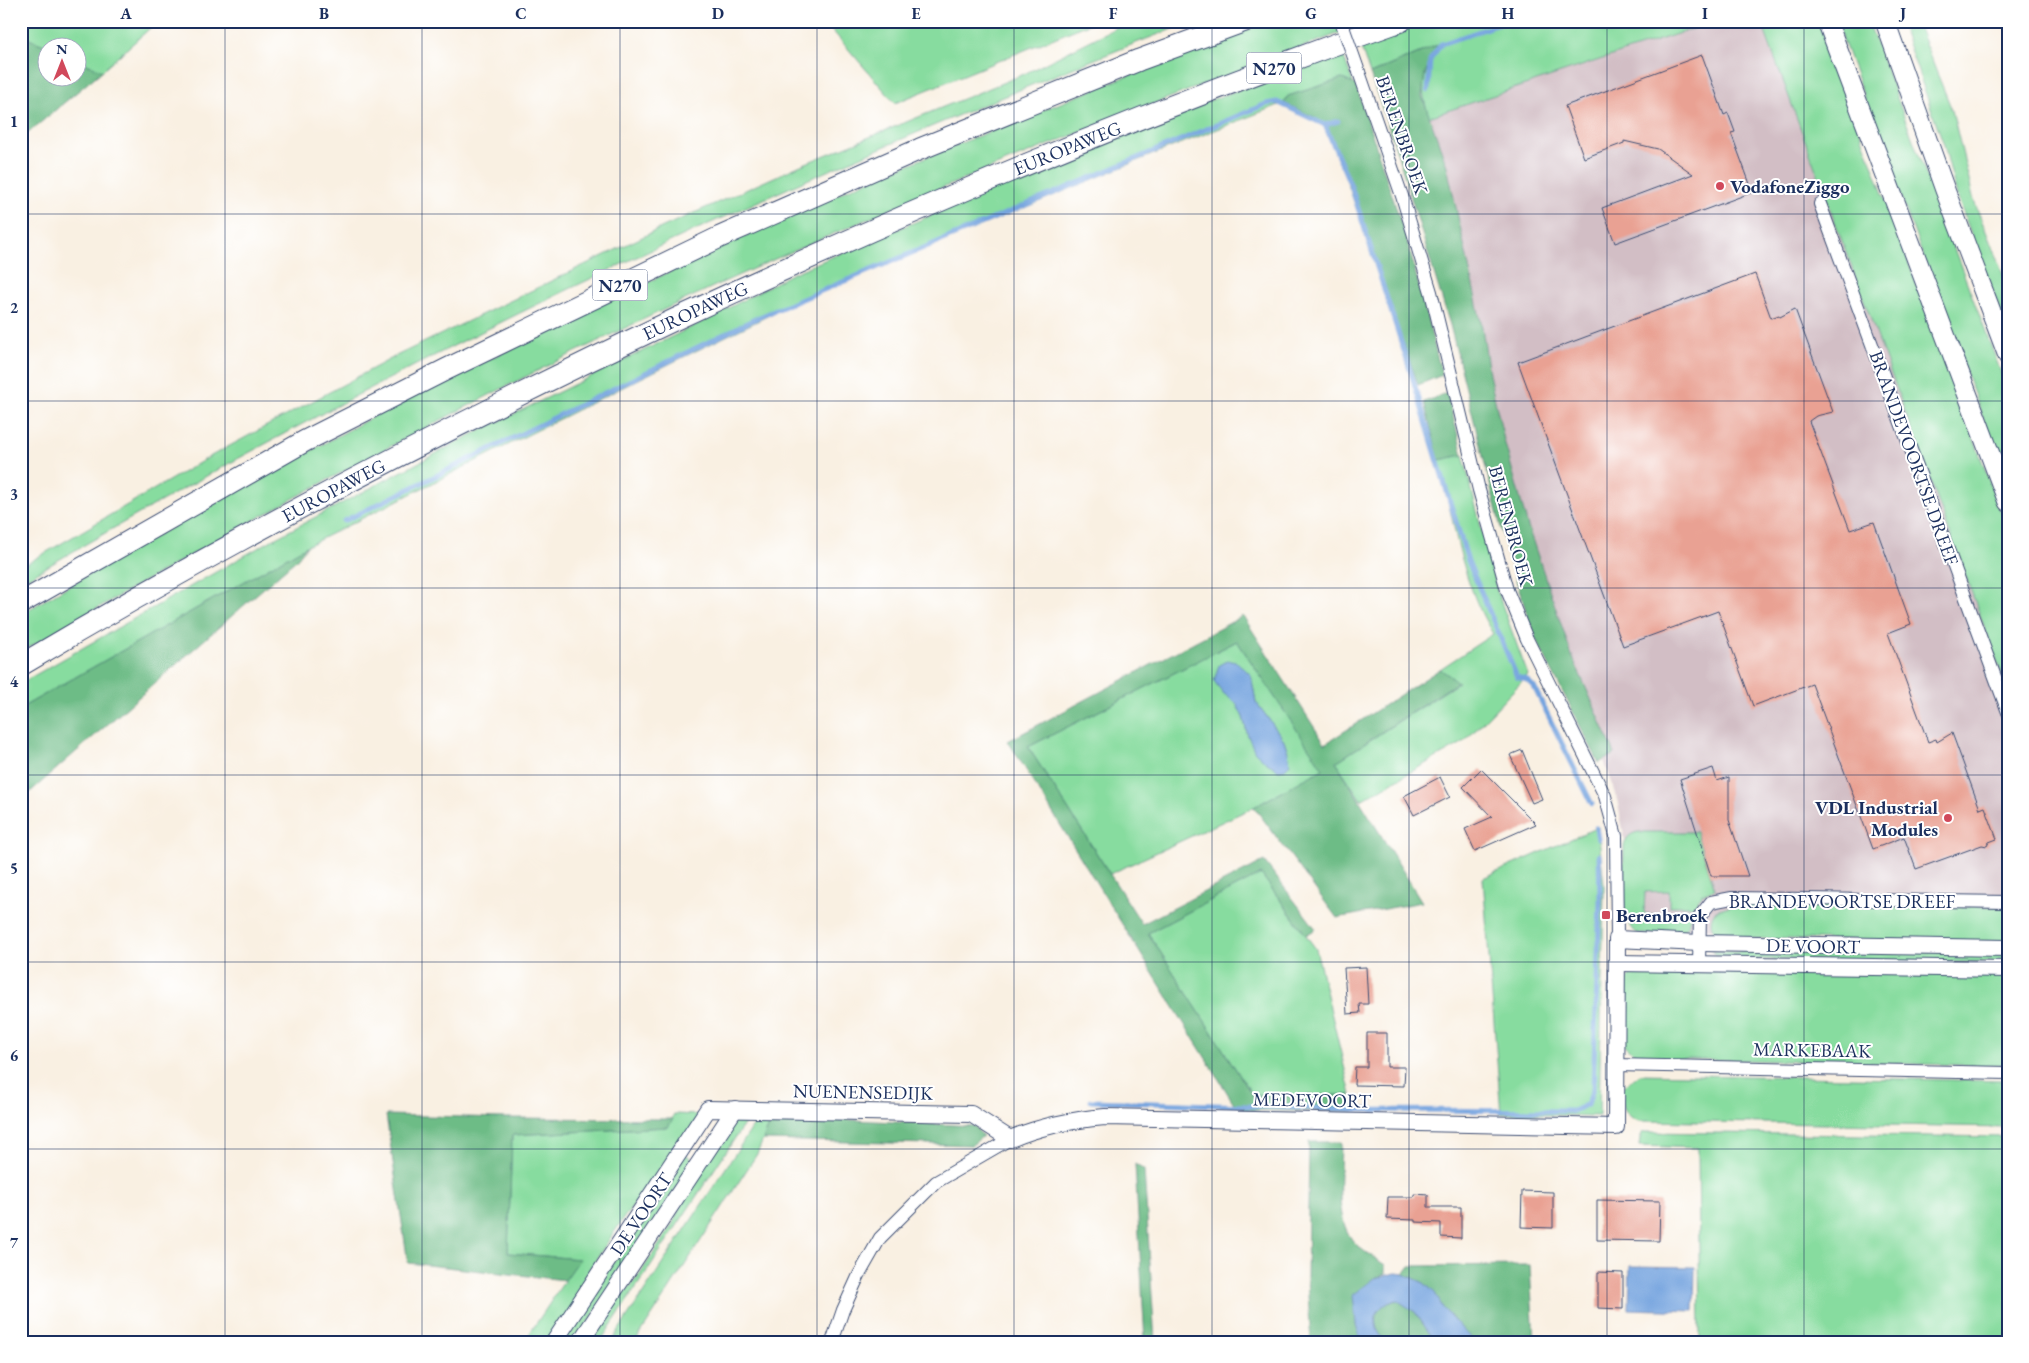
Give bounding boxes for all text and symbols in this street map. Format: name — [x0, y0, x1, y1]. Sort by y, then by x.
text: A — [119, 3, 132, 24]
text: B — [319, 3, 329, 24]
text: C — [515, 3, 527, 24]
text: D — [712, 3, 724, 24]
text: E — [911, 3, 921, 24]
text: F — [1109, 3, 1118, 24]
text: G — [1305, 3, 1317, 24]
text: H — [1502, 3, 1515, 24]
text: I — [1702, 3, 1708, 24]
text: J — [1898, 3, 1906, 24]
north arrow — [38, 38, 88, 88]
text: N — [56, 40, 68, 58]
road number: N270 — [1246, 52, 1302, 84]
street label: BERENBROEK — [1370, 72, 1434, 199]
text: 1 — [10, 111, 18, 132]
street label: EUROPAWEG — [1009, 115, 1125, 181]
place label: VodafoneZiggo — [1730, 174, 1850, 199]
marker: VodafoneZiggo — [1714, 180, 1726, 192]
road number: N270 — [592, 270, 648, 300]
street label: EUROPAWEG — [638, 275, 752, 346]
text: 2 — [10, 297, 19, 318]
street label: BRANDEVOORTSE DREEF — [1864, 347, 1965, 569]
street label: EUROPAWEG — [277, 452, 390, 528]
street label: BERENBROEK — [1483, 463, 1539, 590]
text: 3 — [10, 484, 18, 505]
text: 4 — [10, 671, 19, 692]
place label: VDL Industrial Modules — [1815, 795, 1939, 842]
marker: VDL Industrial Modules — [1942, 812, 1954, 824]
text: 5 — [10, 858, 18, 879]
street label: BRANDEVOORTSE DREEF — [1729, 889, 1956, 914]
place label: Berenbroek — [1616, 903, 1708, 928]
marker: Berenbroek — [1600, 909, 1612, 921]
street label: DE VOORT — [1766, 933, 1861, 959]
street label: MARKEBAAK — [1753, 1036, 1872, 1064]
text: 6 — [10, 1045, 19, 1066]
street label: NUENENSEDIJK — [793, 1078, 934, 1106]
street label: MEDEVOORT — [1253, 1086, 1372, 1114]
street label: DE VOORT — [604, 1168, 678, 1260]
text: 7 — [10, 1232, 19, 1253]

